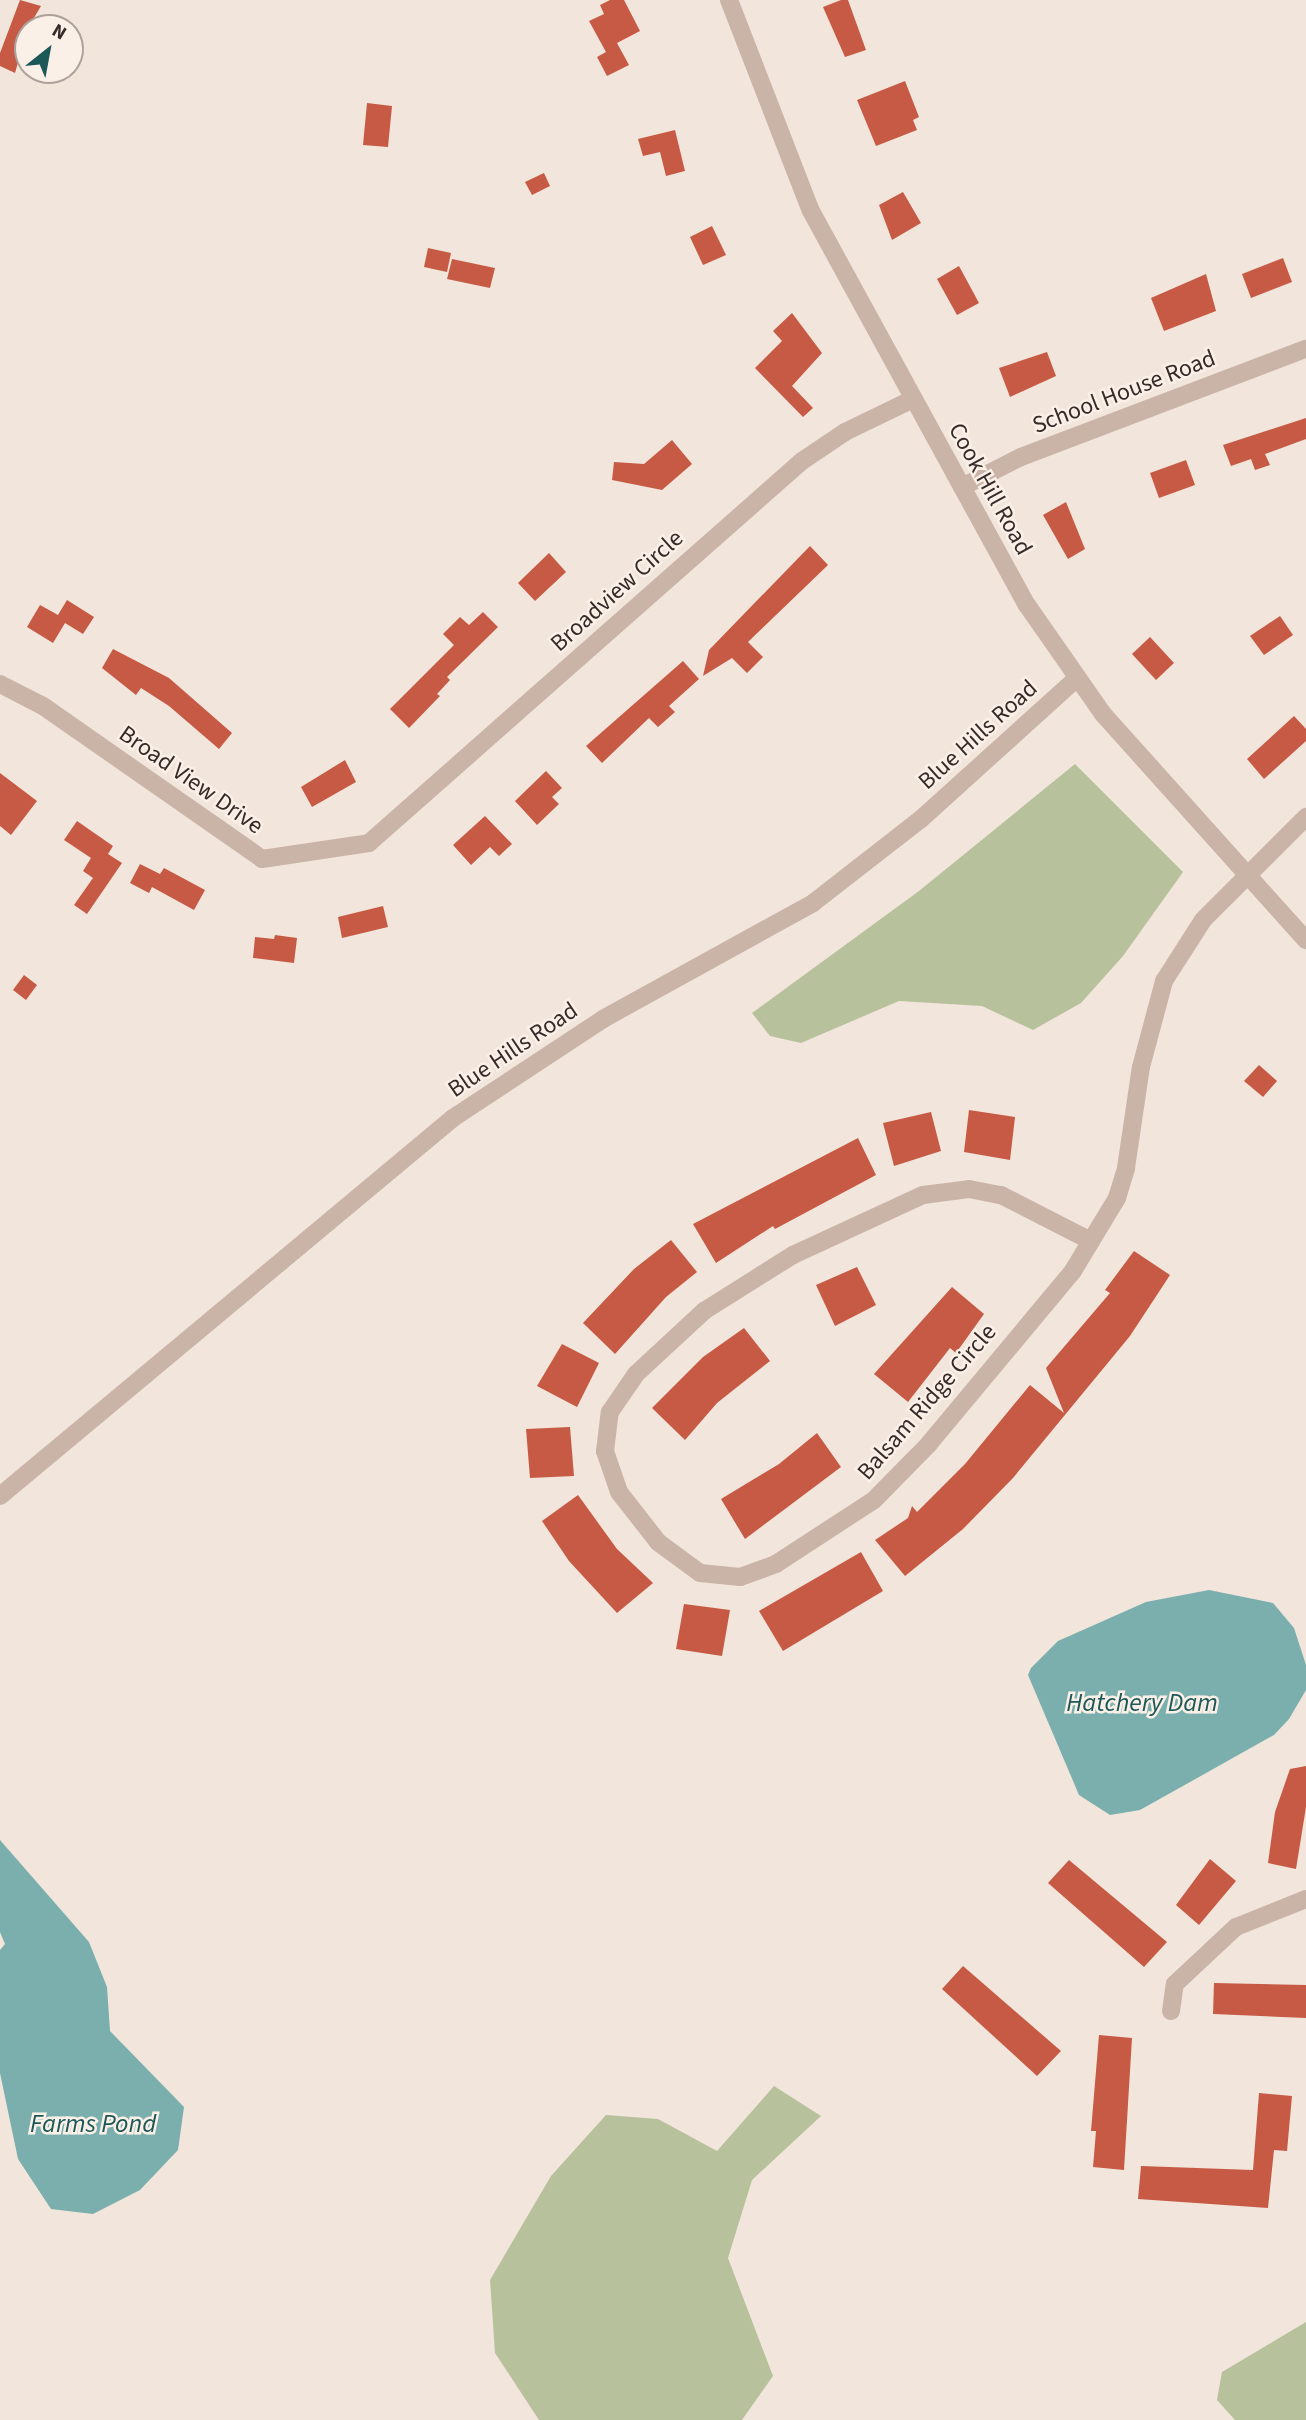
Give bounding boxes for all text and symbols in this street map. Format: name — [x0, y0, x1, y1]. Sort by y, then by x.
north arrow — [14, 14, 84, 84]
text: N — [47, 17, 71, 47]
street label: School House Road — [1028, 344, 1220, 440]
street label: Cook Hill Road — [942, 418, 1038, 560]
street label: Broadview Circle — [545, 524, 689, 658]
street label: Blue Hills Road — [913, 674, 1043, 796]
street label: Broad View Drive — [113, 720, 269, 840]
street label: Blue Hills Road — [443, 996, 583, 1104]
street label: Balsam Ridge Circle — [851, 1318, 1003, 1486]
water label: Hatchery Dam — [1066, 1687, 1218, 1719]
water label: Farms Pond — [30, 2108, 156, 2140]

